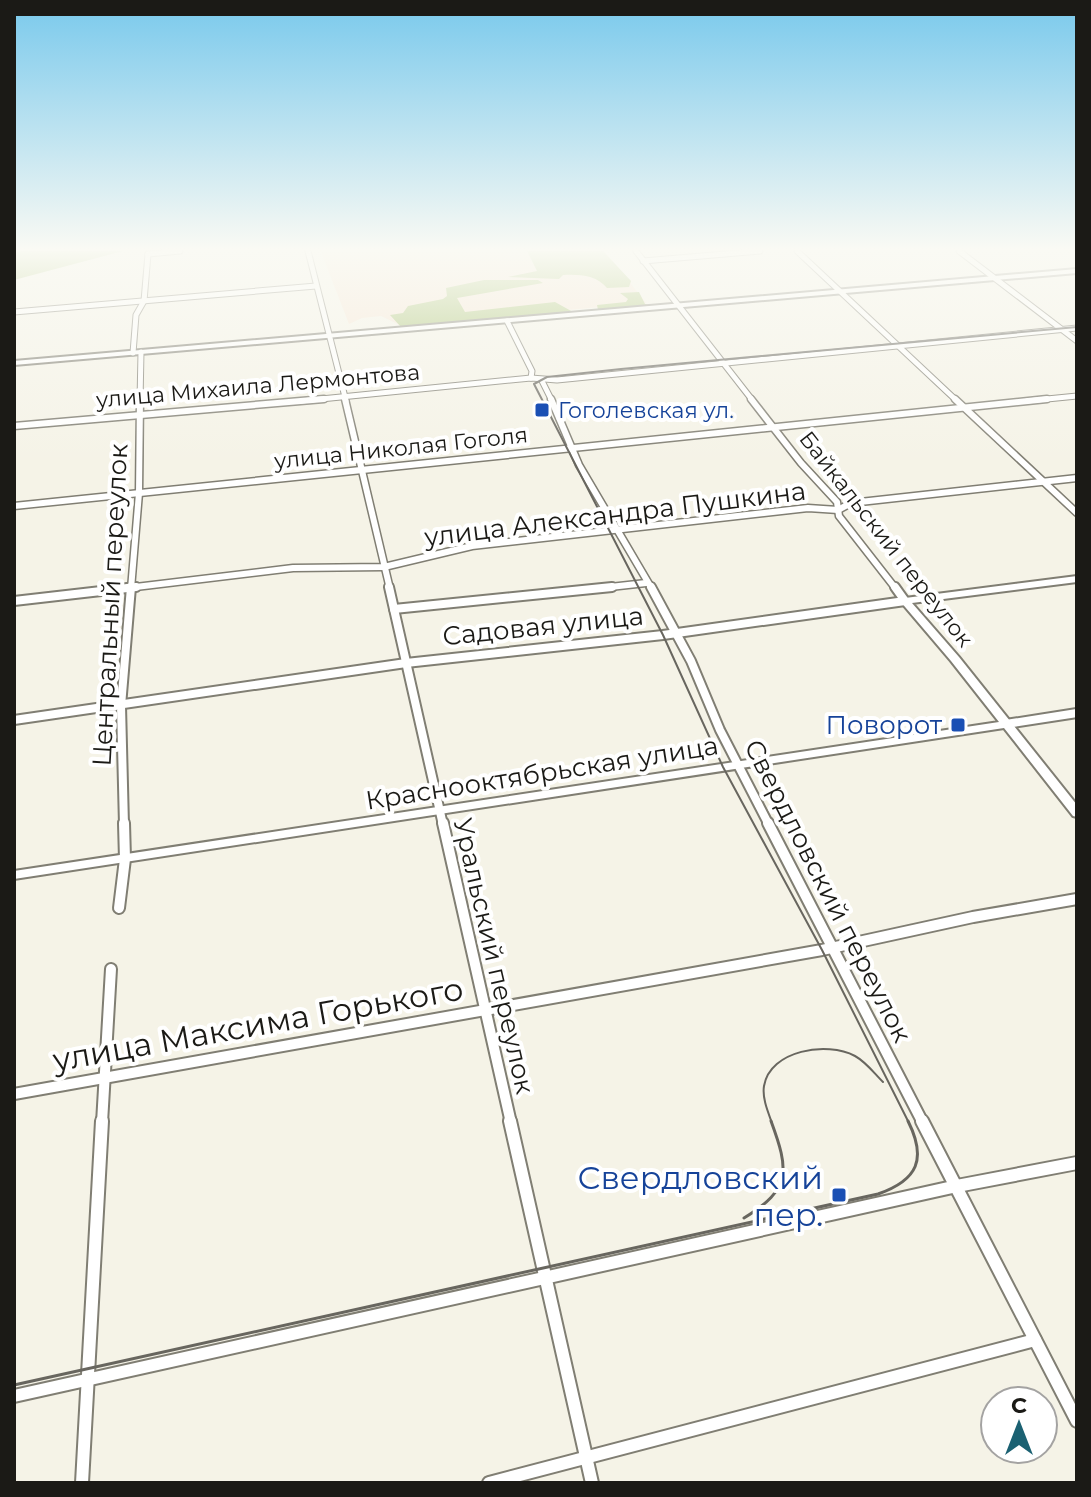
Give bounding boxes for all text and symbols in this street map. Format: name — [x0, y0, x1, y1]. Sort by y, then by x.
street label: улица Михаила Лермонтова — [94, 358, 421, 414]
place label: Гоголевская ул. — [558, 397, 734, 424]
marker: Гоголевская ул. — [533, 401, 551, 419]
street label: улица Николая Гоголя — [272, 421, 529, 475]
street label: Байкальский переулок — [793, 426, 979, 652]
street label: Центральный переулок — [86, 443, 134, 767]
street label: улица Александра Пушкина — [421, 475, 808, 553]
street label: Садовая улица — [441, 600, 645, 652]
place label: Поворот — [826, 709, 943, 741]
marker: Поворот — [949, 716, 967, 734]
street label: Краснооктябрьская улица — [363, 729, 721, 817]
street label: Свердловский переулок — [738, 734, 918, 1048]
street label: Уральский переулок — [447, 815, 541, 1097]
street label: улица Максима Горького — [49, 969, 466, 1080]
place label: Свердловский пер. — [577, 1158, 823, 1234]
marker: Свердловский пер. — [830, 1186, 848, 1204]
north arrow — [979, 1385, 1059, 1465]
text: С — [1011, 1392, 1027, 1419]

